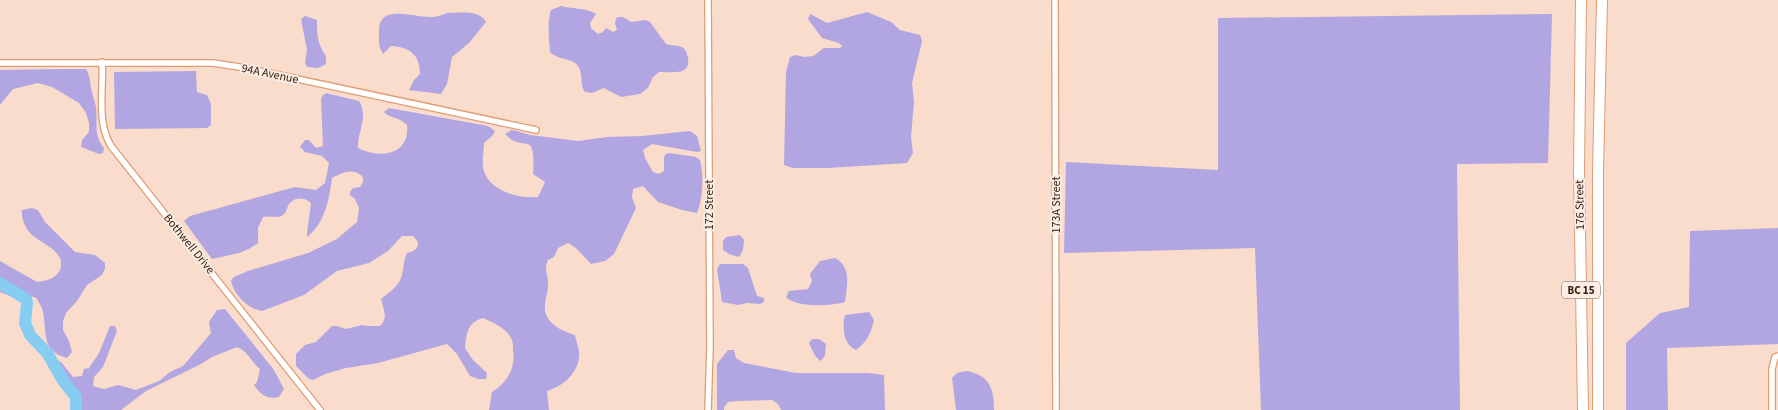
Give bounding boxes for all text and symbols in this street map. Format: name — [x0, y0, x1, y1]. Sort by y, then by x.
street label: 94A Avenue — [240, 60, 300, 88]
street label: 173A Street — [1048, 177, 1065, 233]
street label: 172 Street — [701, 180, 718, 230]
street label: 176 Street — [1571, 180, 1589, 230]
street label: Bothwell Drive — [159, 210, 219, 278]
road number: BC 15 — [1562, 282, 1600, 298]

